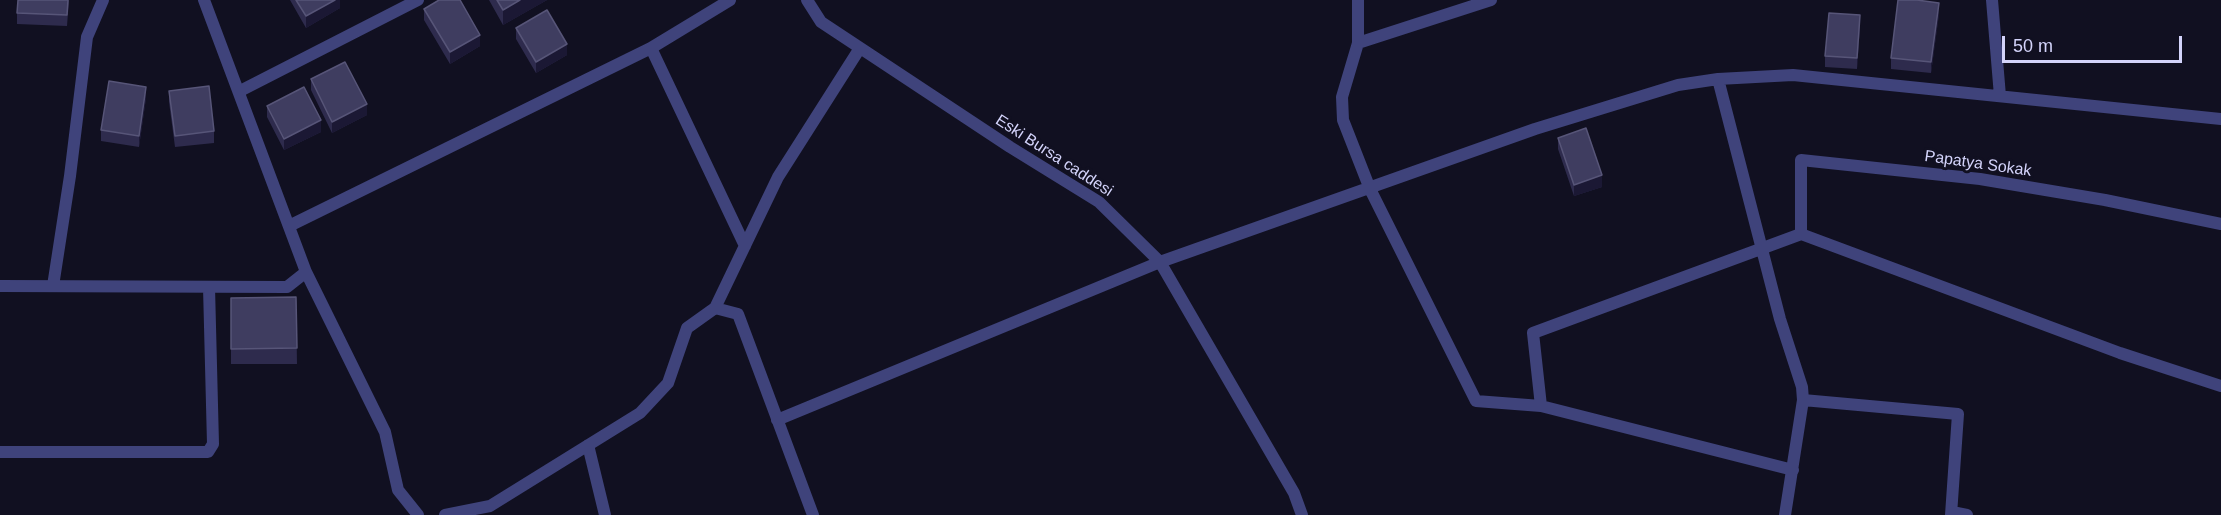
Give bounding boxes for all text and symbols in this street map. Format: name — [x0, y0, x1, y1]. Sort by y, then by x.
scale bar — [2005, 24, 2185, 62]
text: 50 m — [2013, 36, 2053, 56]
street label: Eski Bursa caddesi — [992, 111, 1116, 201]
street label: Papatya Sokak — [1923, 147, 2033, 181]

